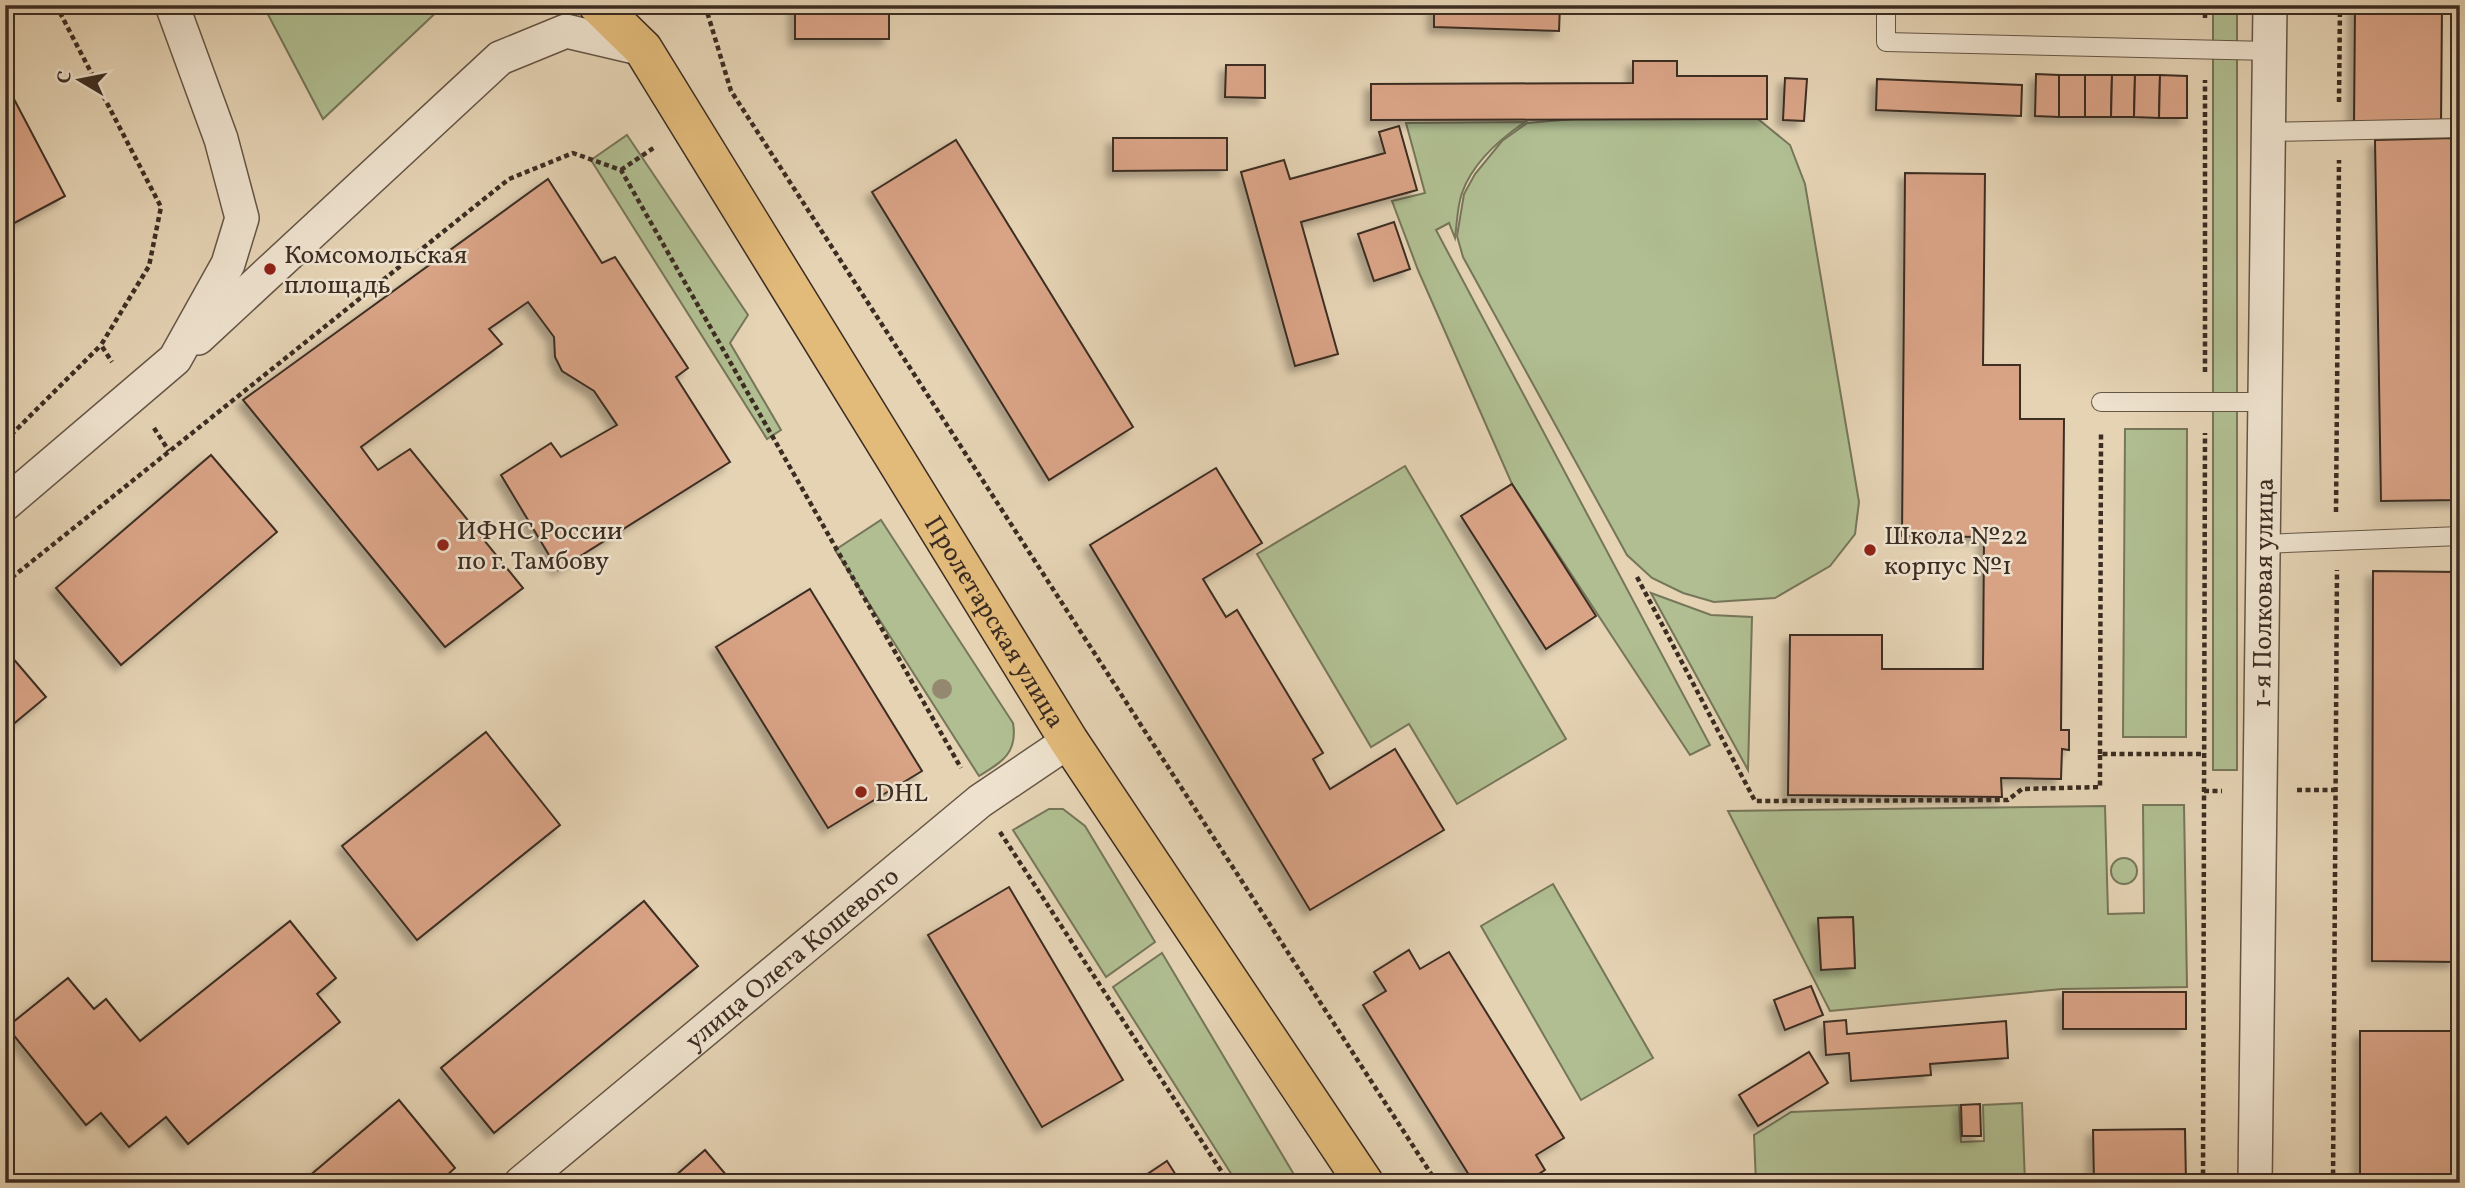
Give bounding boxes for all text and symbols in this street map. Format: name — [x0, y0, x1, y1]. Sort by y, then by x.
north arrow — [46, 46, 116, 116]
text: С — [51, 69, 79, 86]
place label: Комсомольская площадь — [284, 238, 467, 304]
marker: Комсомольская площадь — [262, 261, 278, 277]
street label: 1-я Полковая улица — [2245, 478, 2284, 708]
street label: Пролетарская улица — [914, 509, 1073, 735]
place label: ИФНС России по г. Тамбову — [457, 514, 623, 580]
place label: Школа №22 корпус №1 — [1884, 519, 2028, 585]
marker: ИФНС России по г. Тамбову — [435, 537, 451, 553]
marker: Школа №22 корпус №1 — [1862, 542, 1878, 558]
place label: DHL — [875, 776, 929, 812]
marker: DHL — [853, 784, 869, 800]
street label: улица Олега Кошевого — [678, 859, 908, 1059]

